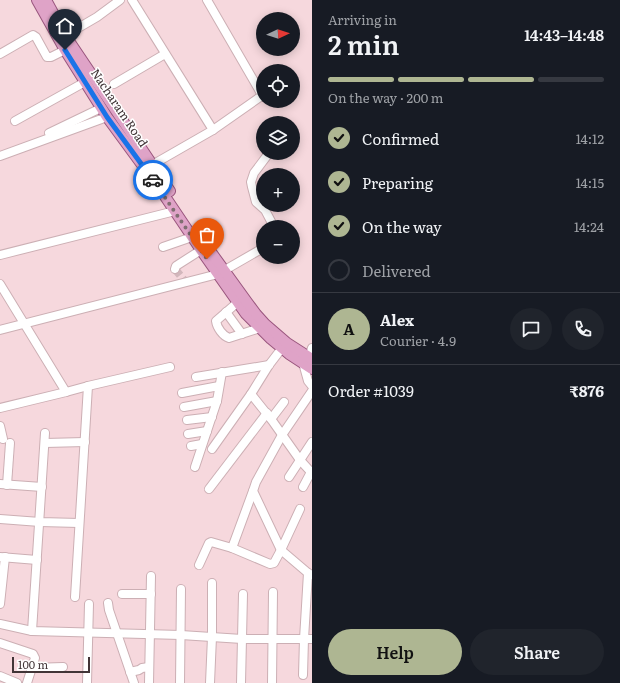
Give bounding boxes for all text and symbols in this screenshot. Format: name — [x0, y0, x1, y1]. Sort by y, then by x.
pin — [48, 9, 82, 50]
text: Arriving in — [328, 10, 397, 29]
north arrow — [256, 12, 300, 56]
map controls — [256, 12, 300, 264]
icon: home — [54, 15, 76, 37]
text: 14:43–14:48 — [524, 23, 604, 46]
text: 2 min — [328, 24, 399, 63]
button: locate — [256, 64, 300, 108]
street label: Nacharam Road — [87, 65, 153, 151]
text: On the way · 200 m — [328, 88, 443, 107]
button: layers — [256, 116, 300, 160]
icon: check — [328, 127, 350, 149]
text: Confirmed — [362, 127, 439, 150]
text: 14:12 — [576, 129, 604, 148]
courier — [133, 160, 173, 200]
button: + — [256, 168, 300, 212]
icon: car — [142, 169, 164, 191]
icon: check — [328, 171, 350, 193]
text: Preparing — [362, 171, 433, 194]
text: 14:15 — [576, 173, 604, 192]
icon: check — [328, 215, 350, 237]
text: On the way — [362, 215, 442, 238]
text: 14:24 — [574, 217, 604, 236]
pin — [190, 218, 224, 259]
button: − — [256, 220, 300, 264]
icon: bag — [196, 224, 218, 246]
text: Delivered — [362, 259, 431, 282]
text: Alex — [380, 308, 414, 331]
button: chat — [510, 308, 552, 350]
button: phone — [562, 308, 604, 350]
text: A — [343, 317, 355, 340]
text: Courier · 4.9 — [380, 331, 456, 350]
text: Order #1039 — [328, 379, 414, 402]
text: ₹876 — [569, 379, 604, 402]
button: Help — [328, 629, 462, 675]
button: Share — [470, 629, 604, 675]
scale bar — [12, 655, 90, 674]
text: 100 m — [18, 656, 48, 672]

